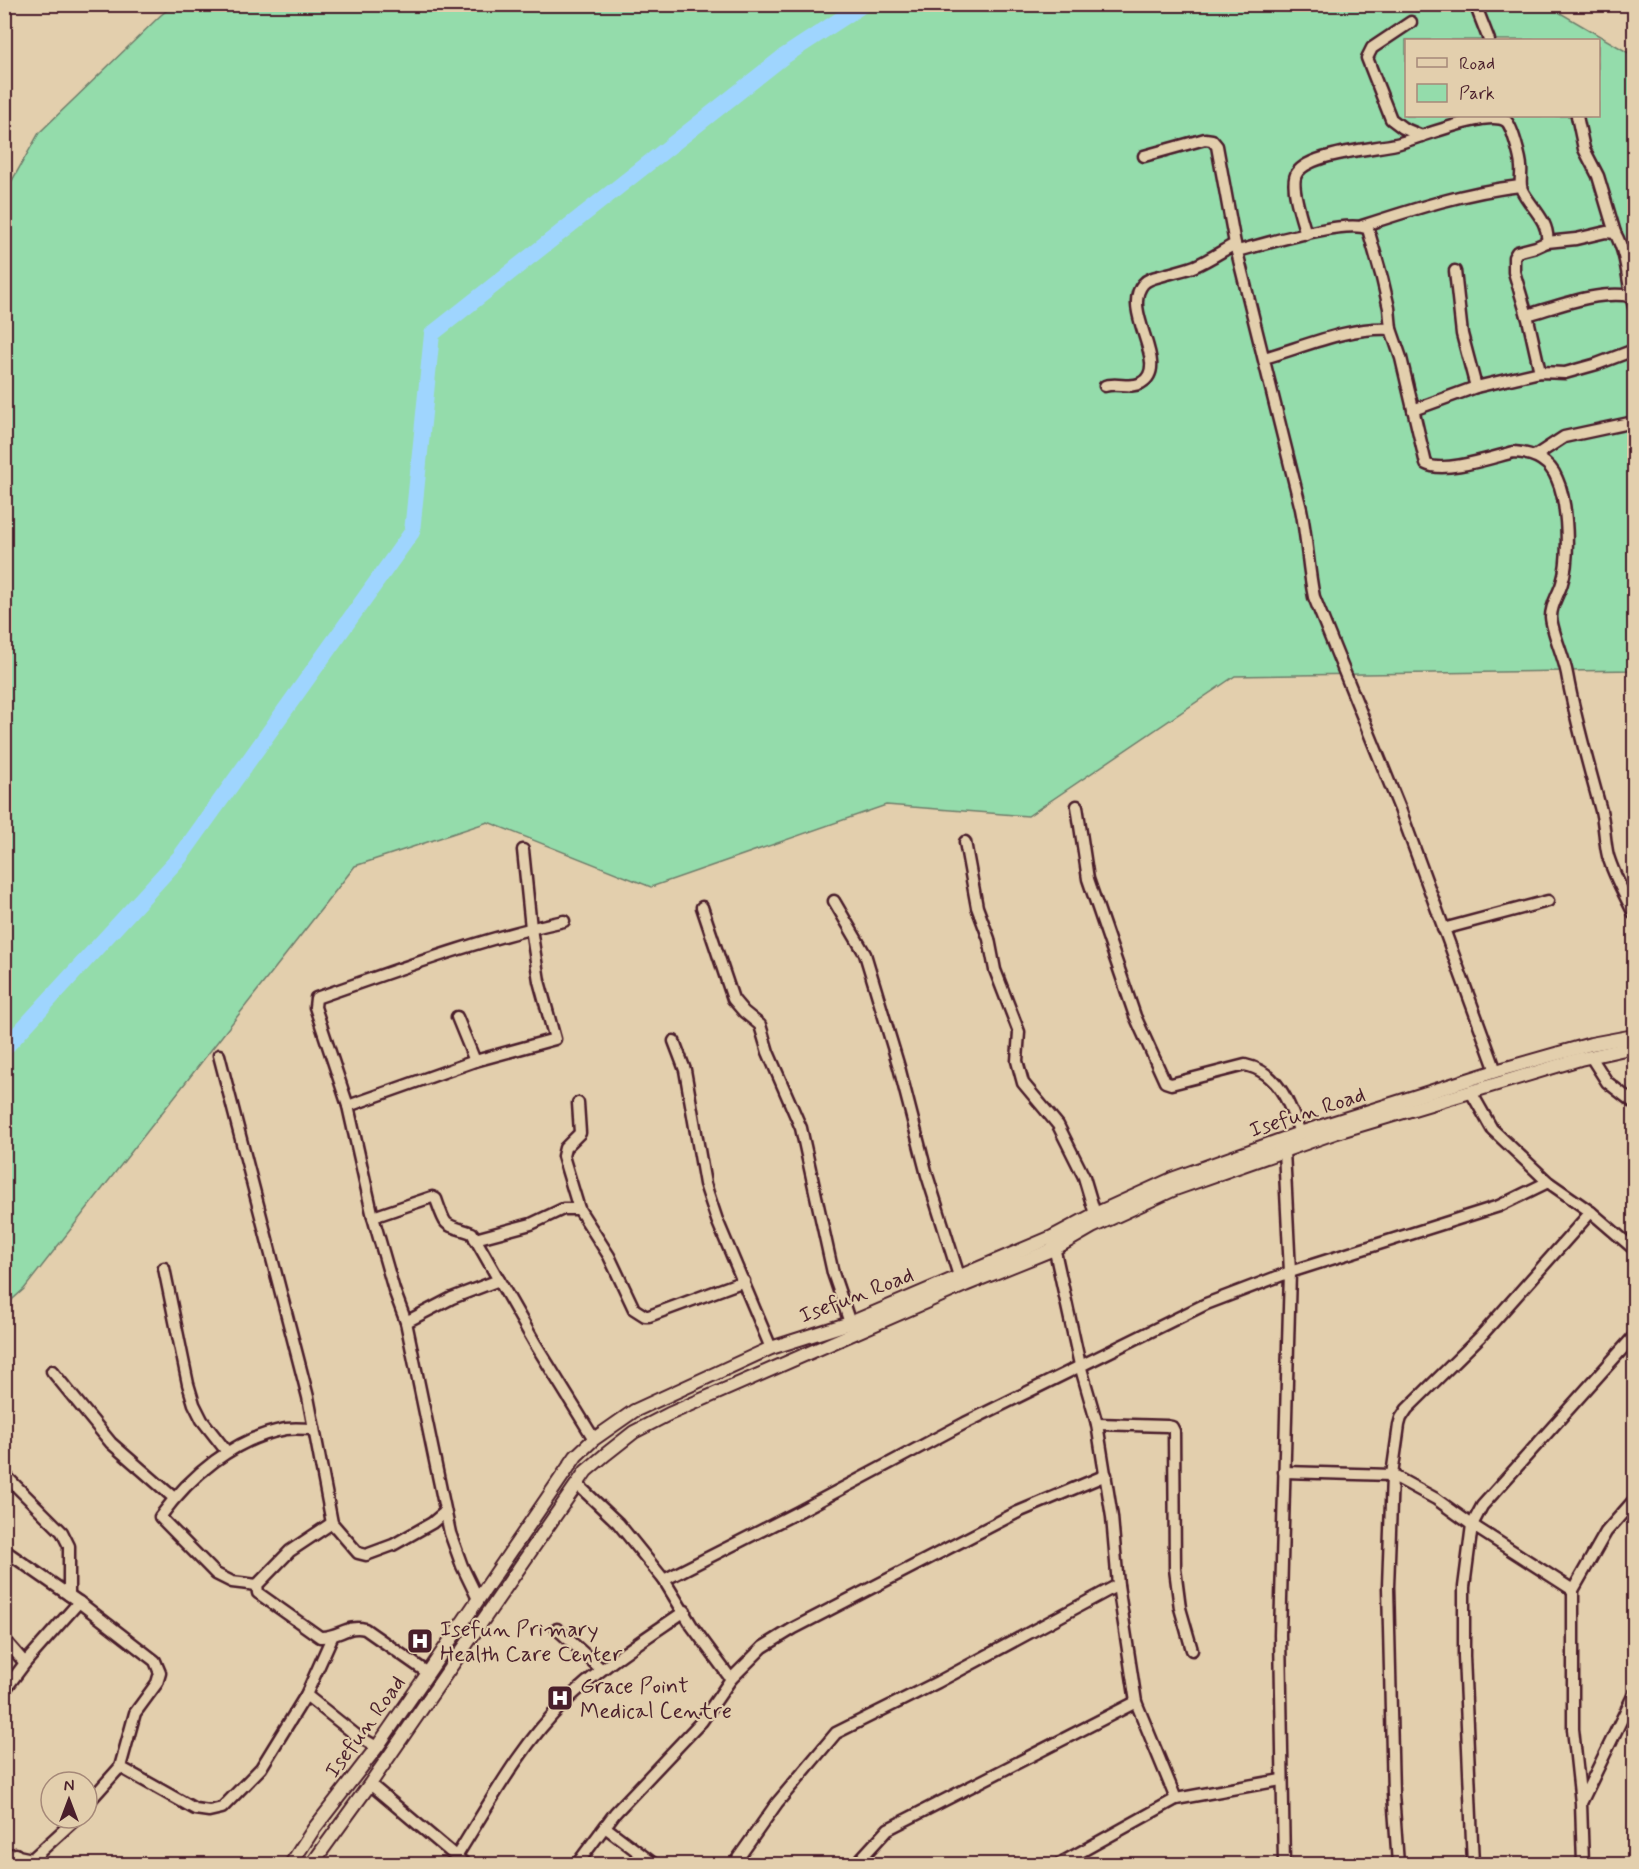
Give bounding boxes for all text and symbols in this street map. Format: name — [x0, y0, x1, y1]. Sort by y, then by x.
legend — [1405, 39, 1600, 117]
text: Road — [1459, 52, 1495, 76]
text: Park — [1459, 82, 1495, 106]
street label: Isefun Road — [1246, 1081, 1369, 1145]
street label: Isefun Road — [796, 1261, 918, 1330]
place label: Isefun Primary Health Care Center — [440, 1616, 623, 1669]
hospital icon: Isefun Primary Health Care Center — [405, 1626, 435, 1656]
street label: Isefun Road — [319, 1670, 412, 1784]
place label: Grace Point Medical Centre — [580, 1673, 732, 1726]
hospital icon: Grace Point Medical Centre — [545, 1683, 575, 1713]
north arrow — [39, 1770, 99, 1830]
text: N — [64, 1776, 74, 1797]

